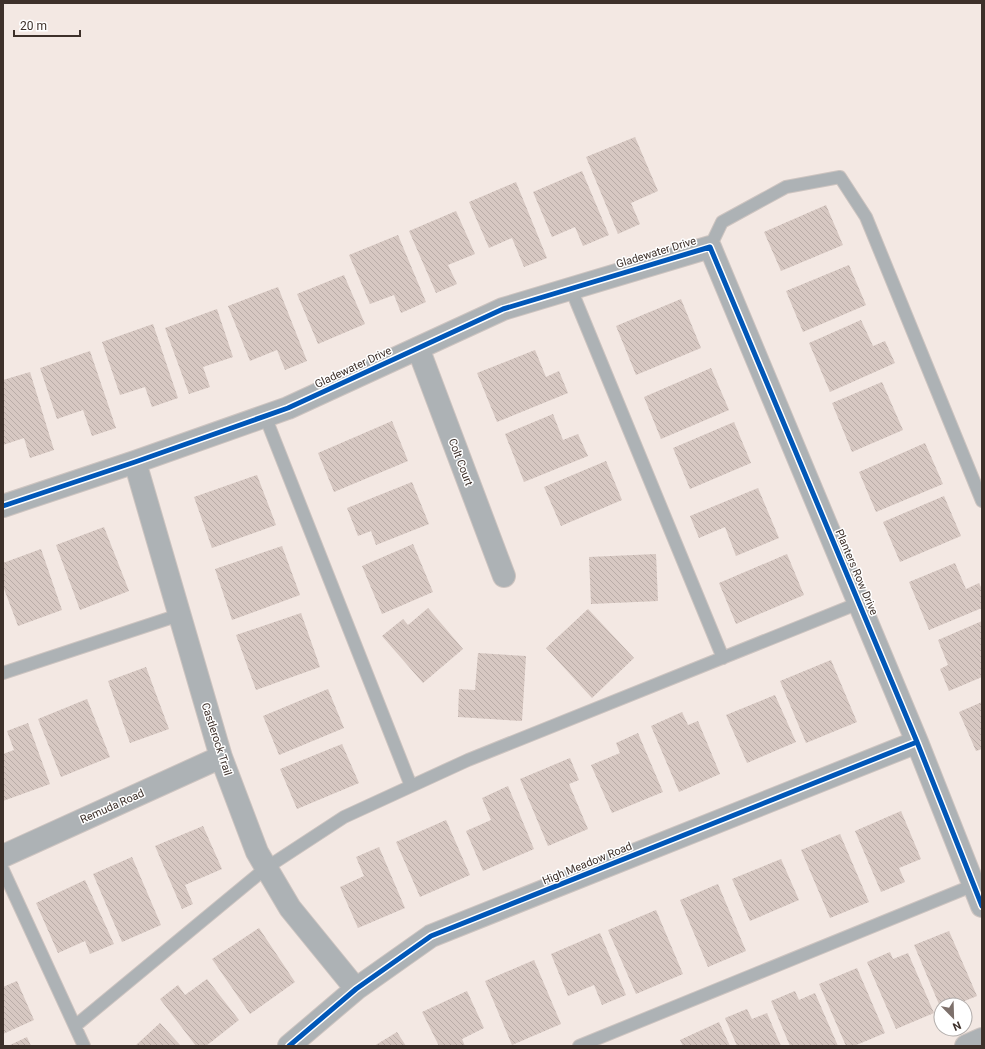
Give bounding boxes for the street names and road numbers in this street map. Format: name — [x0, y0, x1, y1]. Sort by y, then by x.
street label: Gladewater Drive — [615, 234, 698, 271]
street label: Gladewater Drive — [313, 344, 394, 391]
street label: Colt Court — [446, 437, 476, 488]
street label: Planters Row Drive — [833, 527, 881, 617]
street label: Castlerock Trail — [199, 701, 234, 777]
street label: Remuda Road — [78, 787, 146, 826]
street label: High Meadow Road — [540, 840, 634, 887]

